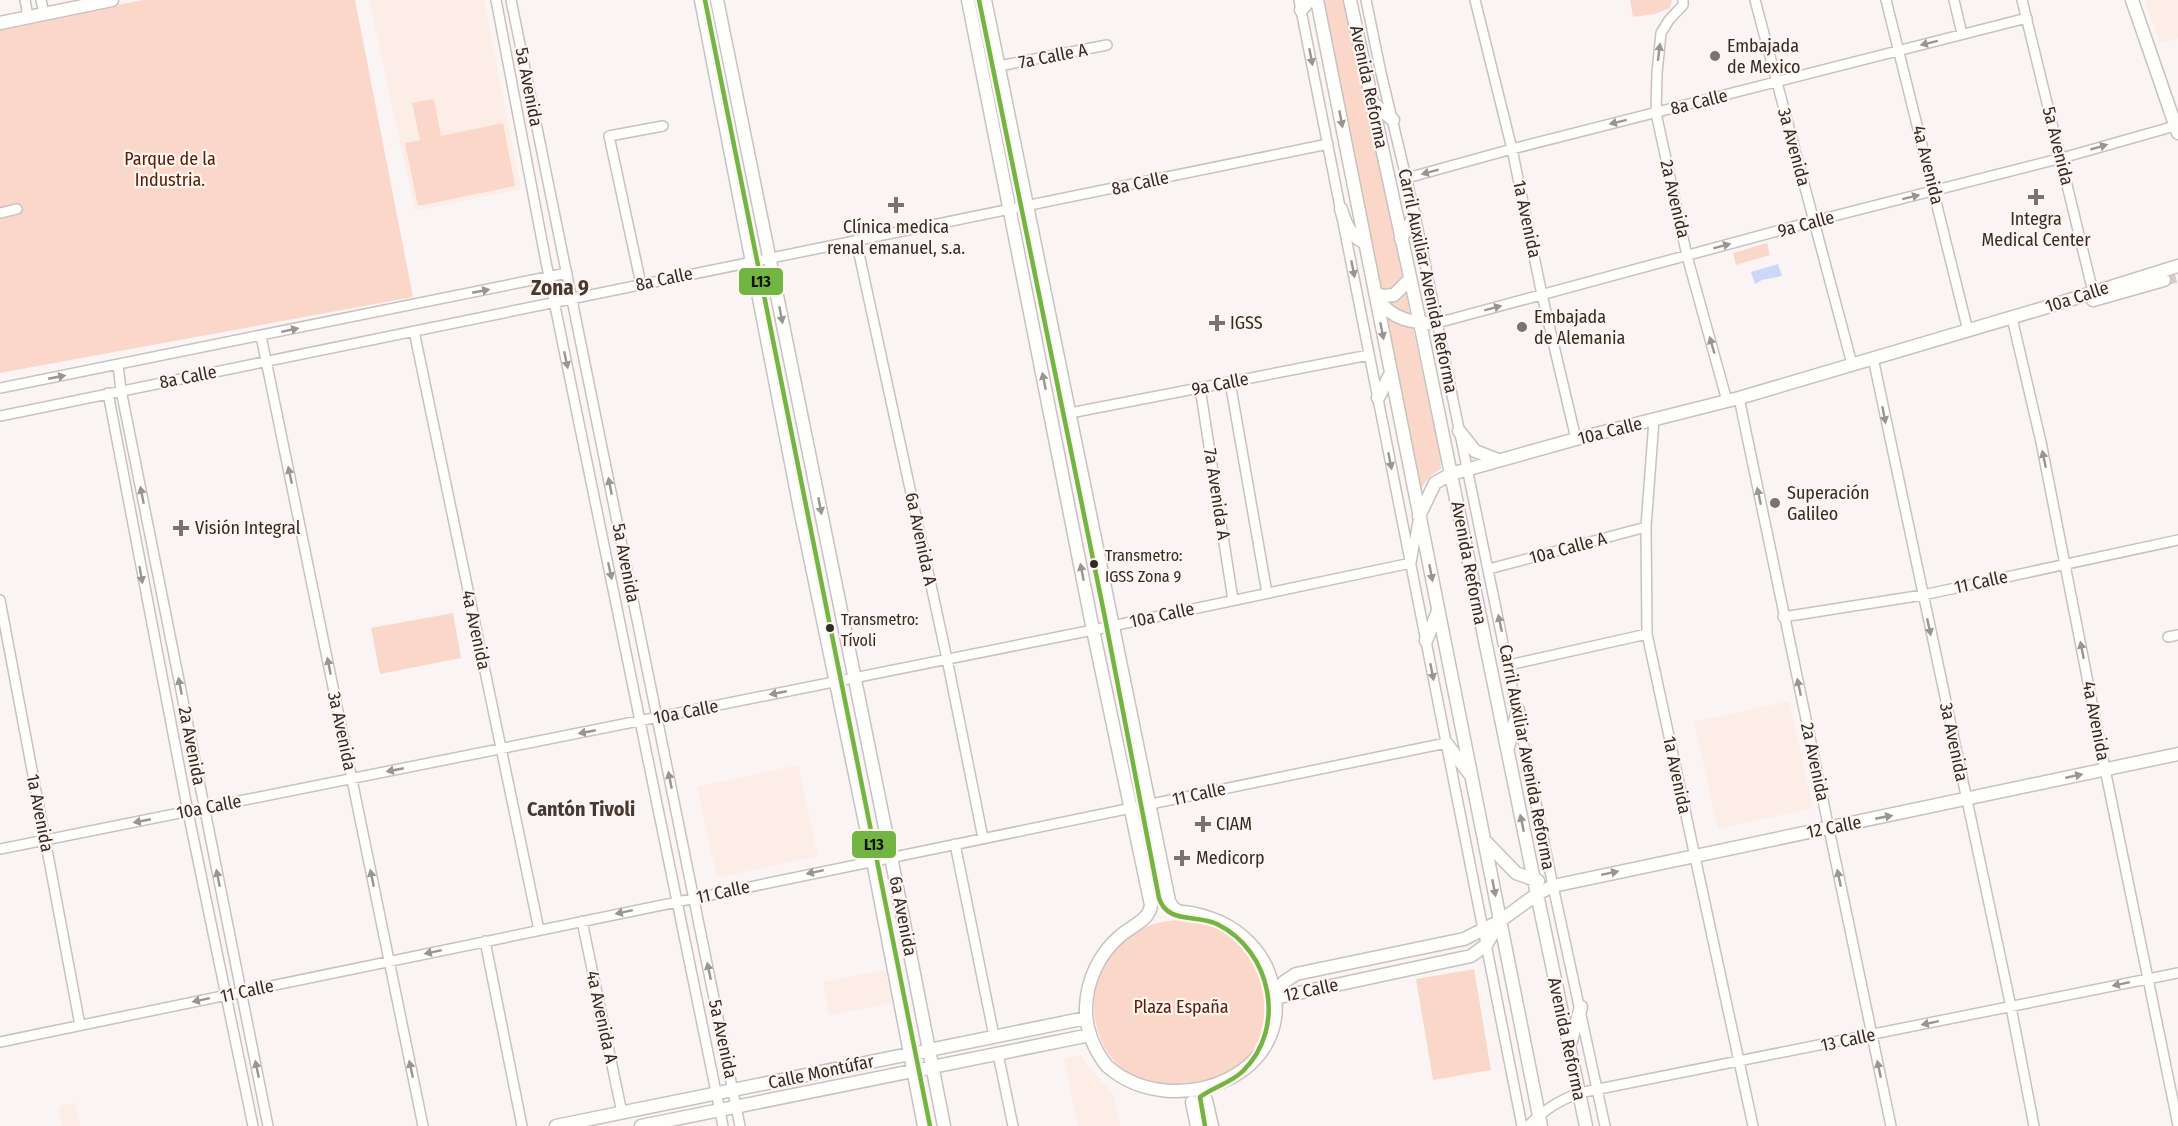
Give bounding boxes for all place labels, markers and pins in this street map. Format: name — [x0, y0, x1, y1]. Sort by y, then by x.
place label: Embajada de Mexico — [1727, 35, 1801, 78]
marker: Embajada de Mexico — [1708, 49, 1722, 63]
marker: Integra Medical Center — [2027, 188, 2045, 206]
marker: Clínica medica renal emanuel, s.a. — [887, 196, 905, 214]
place label: Integra Medical Center — [1982, 208, 2091, 251]
place label: Clínica medica renal emanuel, s.a. — [827, 216, 965, 259]
place label: Embajada de Alemania — [1534, 306, 1625, 349]
place label: IGSS — [1230, 312, 1263, 334]
marker: IGSS — [1208, 314, 1226, 332]
marker: Embajada de Alemania — [1515, 320, 1529, 334]
place label: Superación Galileo — [1787, 482, 1870, 525]
marker: Superación Galileo — [1768, 496, 1782, 510]
place label: Visión Integral — [195, 517, 301, 539]
marker: Visión Integral — [172, 519, 190, 537]
place label: Transmetro: IGSS Zona 9 — [1105, 546, 1183, 586]
marker: Transmetro: IGSS Zona 9 — [1088, 558, 1100, 570]
place label: Transmetro: Tívoli — [841, 610, 919, 650]
marker: Transmetro: Tívoli — [824, 622, 836, 634]
place label: CIAM — [1216, 813, 1252, 835]
marker: CIAM — [1194, 815, 1212, 833]
place label: Medicorp — [1196, 847, 1265, 869]
marker: Medicorp — [1173, 849, 1191, 867]

